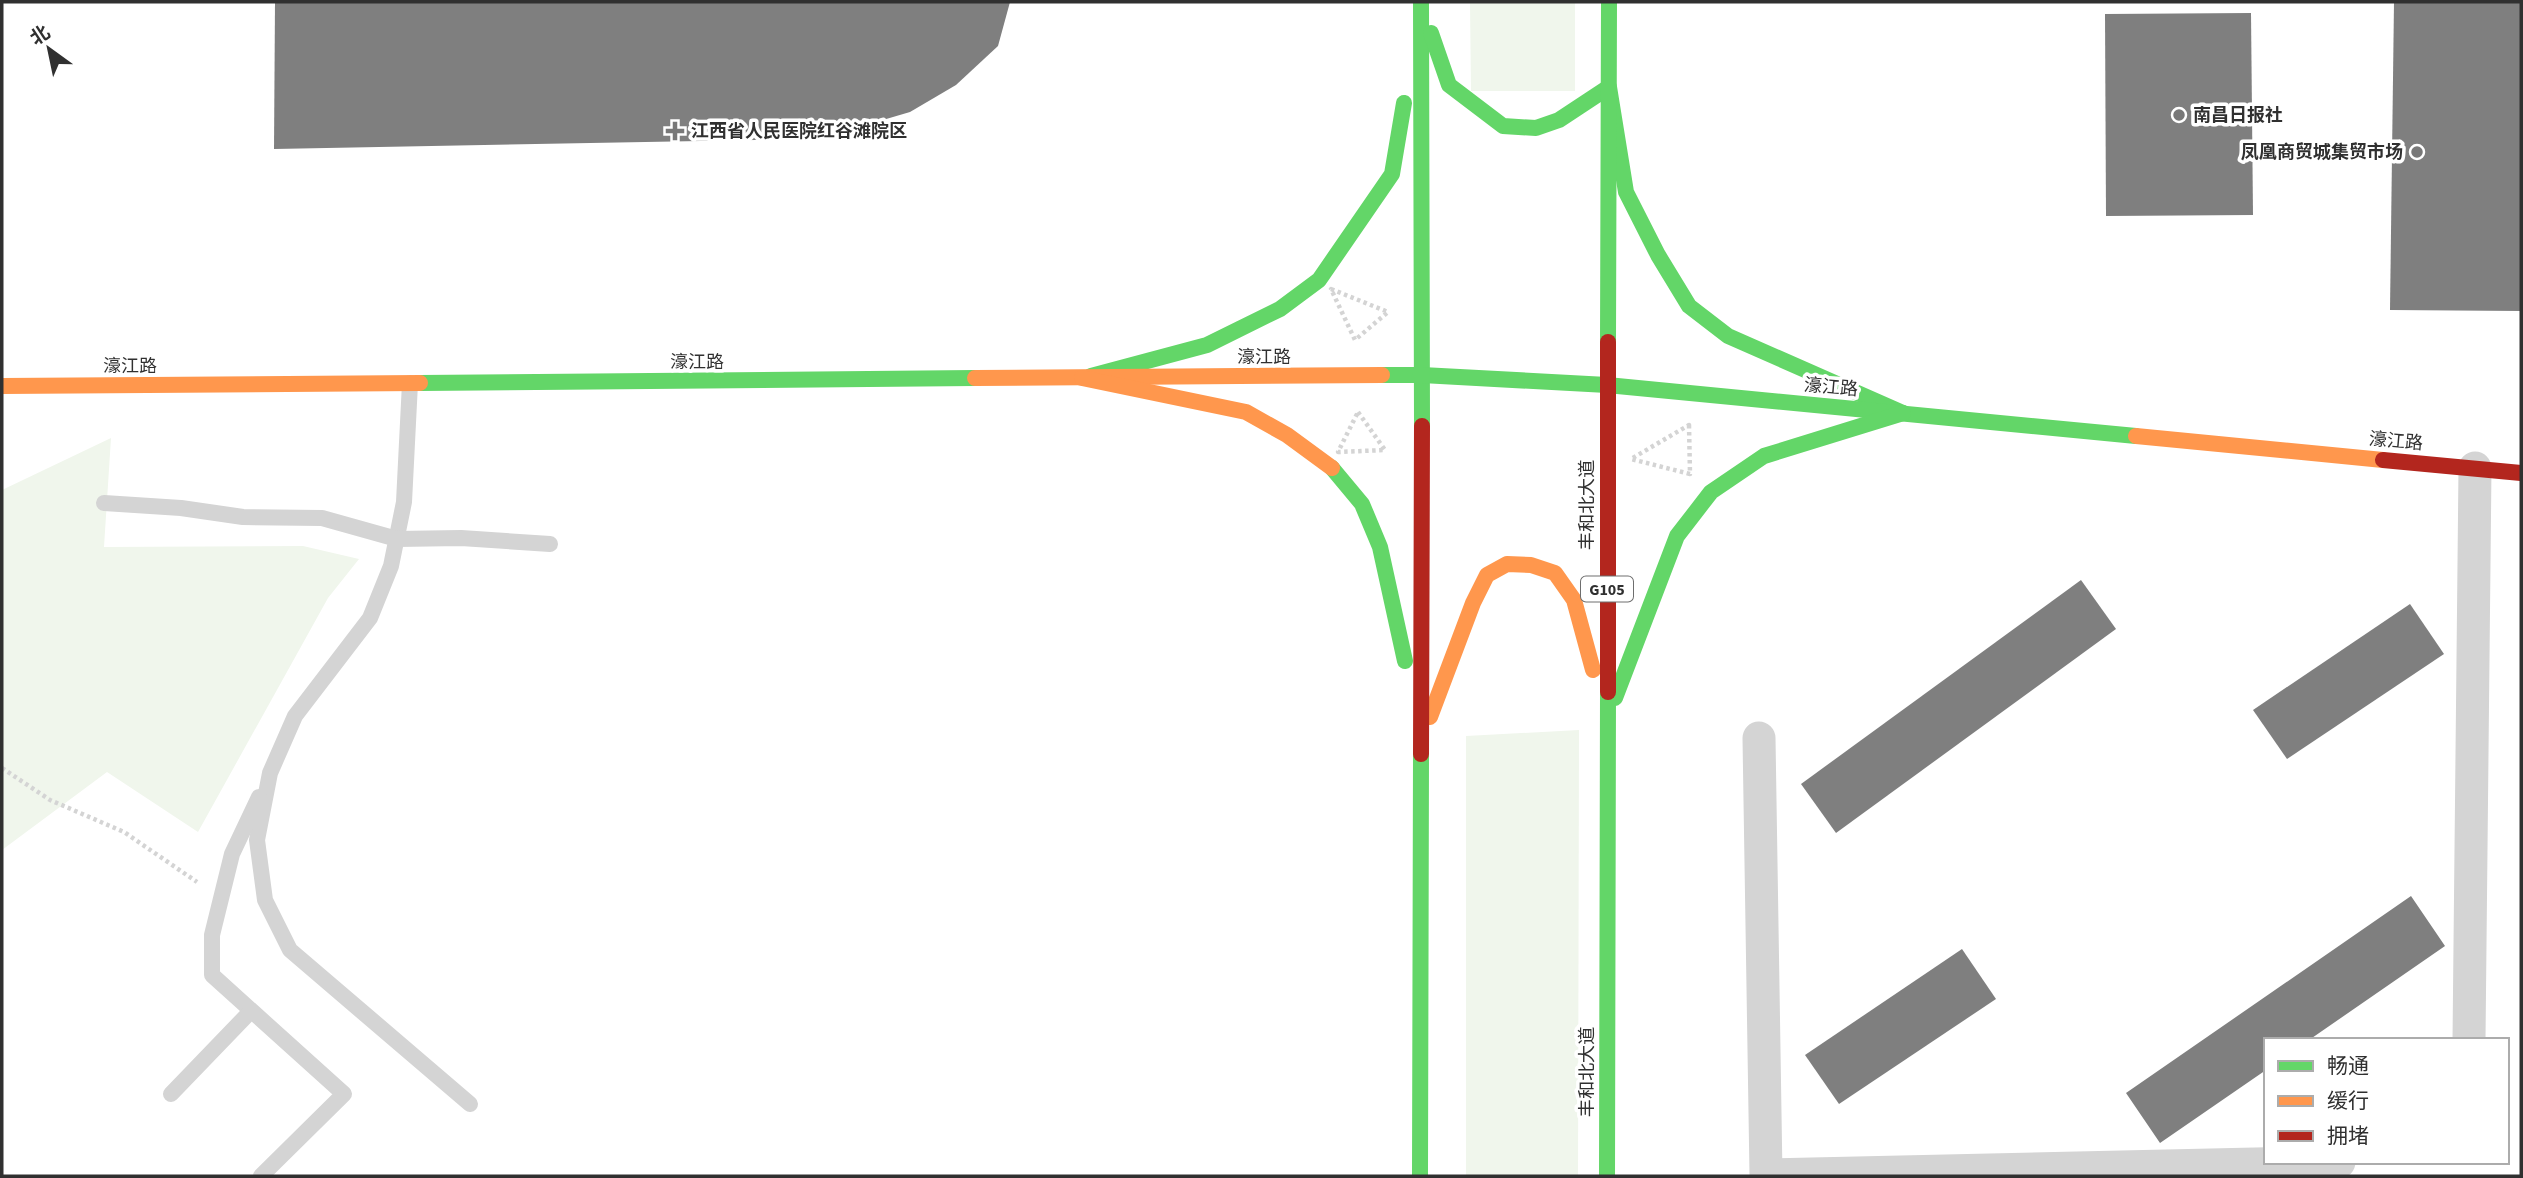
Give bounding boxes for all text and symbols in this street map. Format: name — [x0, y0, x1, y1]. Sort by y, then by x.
north arrow — [14, 14, 84, 84]
text: 北 — [25, 20, 56, 53]
place label: 南昌日报社 — [2193, 103, 2283, 128]
marker: 南昌日报社 — [2171, 107, 2187, 123]
place label: 江西省人民医院红谷滩院区 — [691, 119, 907, 144]
marker: 江西省人民医院红谷滩院区 — [665, 121, 685, 141]
place label: 凤凰商贸城集贸市场 — [2241, 140, 2403, 165]
marker: 凤凰商贸城集贸市场 — [2409, 144, 2425, 160]
street label: 濠江路 — [1237, 345, 1291, 370]
street label: 濠江路 — [670, 350, 724, 375]
street label: 濠江路 — [103, 354, 157, 379]
street label: 濠江路 — [1803, 373, 1859, 402]
street label: 濠江路 — [2368, 427, 2424, 456]
street label: 丰和北大道 — [1575, 460, 1600, 550]
road number: G105 — [1581, 576, 1633, 602]
street label: 丰和北大道 — [1575, 1027, 1600, 1117]
legend — [2264, 1038, 2509, 1164]
text: 畅通 — [2327, 1051, 2369, 1081]
text: 缓行 — [2327, 1086, 2369, 1116]
text: 拥堵 — [2327, 1121, 2369, 1151]

